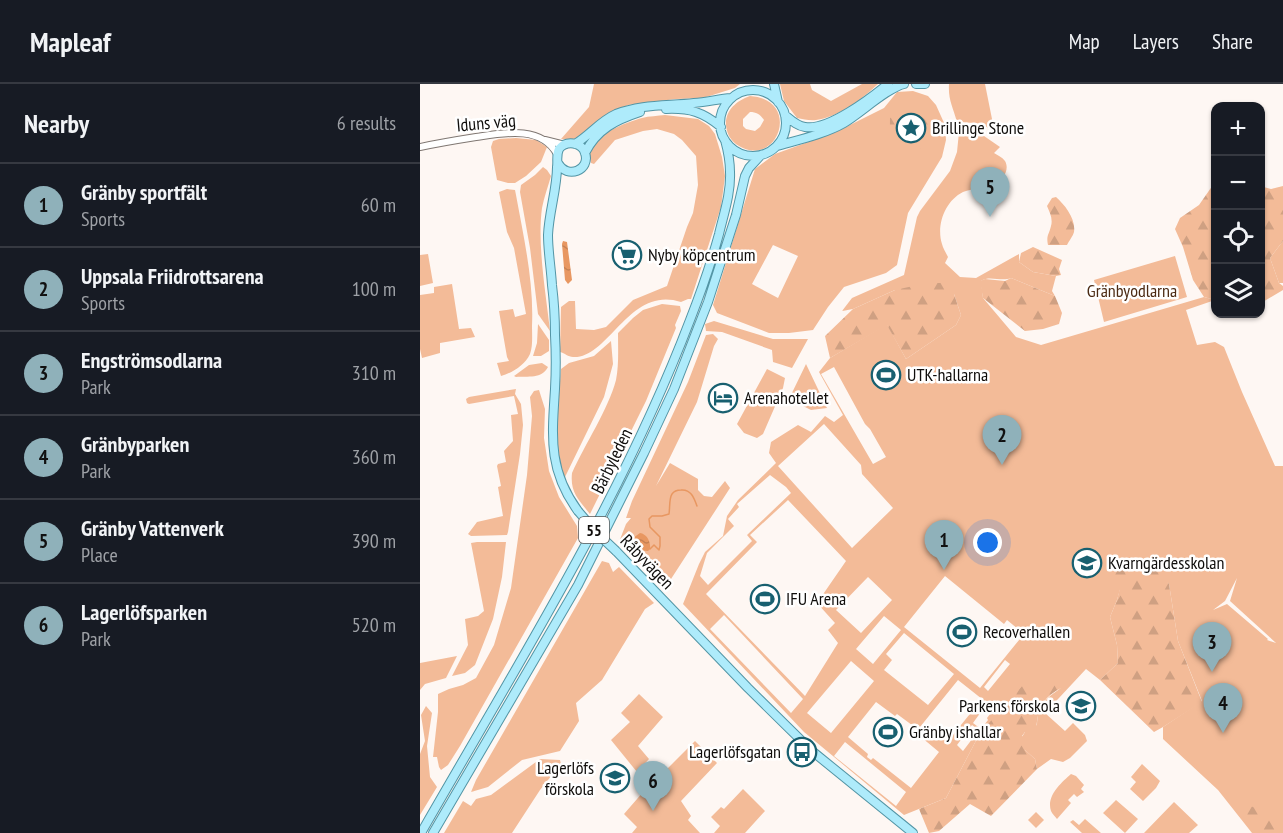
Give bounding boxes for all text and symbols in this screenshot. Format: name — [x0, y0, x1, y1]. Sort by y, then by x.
text: Mapleaf — [30, 23, 111, 60]
text: Map — [1069, 28, 1100, 55]
text: Layers — [1133, 28, 1179, 55]
text: Share — [1212, 28, 1253, 55]
map controls — [1211, 102, 1265, 318]
button: + — [1211, 102, 1265, 156]
text: Nearby — [24, 107, 89, 140]
street label: Iduns väg — [455, 108, 517, 137]
text: 6 results — [337, 110, 396, 136]
place icon: Brillinge Stone — [895, 112, 927, 144]
place label: Brillinge Stone — [932, 116, 1024, 139]
button: − — [1211, 156, 1265, 210]
pin: 5 — [970, 168, 1010, 217]
text: Gränby sportfält — [81, 178, 207, 206]
text: 1 — [39, 192, 48, 218]
text: 60 m — [361, 192, 396, 218]
text: Sports — [81, 206, 125, 232]
button: locate — [1211, 210, 1265, 264]
supermarket icon: Nyby köpcentrum — [611, 239, 643, 271]
place label: Nyby köpcentrum — [648, 243, 755, 266]
text: Uppsala Friidrottsarena — [81, 262, 264, 290]
button: layers — [1211, 264, 1265, 318]
text: 2 — [39, 276, 48, 302]
text: 100 m — [352, 276, 396, 302]
park label: Gränbyodlarna — [1087, 279, 1177, 302]
text: Sports — [81, 290, 125, 316]
text: Engströmsodlarna — [81, 346, 222, 374]
sports icon: UTK-hallarna — [870, 359, 902, 391]
text: 3 — [39, 360, 48, 386]
text: 310 m — [352, 360, 396, 386]
place label: UTK-hallarna — [907, 363, 988, 386]
text: Park — [81, 374, 111, 400]
hotel icon: Arenahotellet — [707, 382, 739, 414]
place label: Arenahotellet — [744, 386, 829, 409]
pin: 2 — [982, 416, 1022, 465]
street label: Bärbyleden — [586, 424, 637, 497]
text: Gränbyparken — [81, 430, 189, 458]
text: 4 — [39, 444, 48, 470]
text: 360 m — [352, 444, 396, 470]
text: Park — [81, 458, 111, 484]
text: Gränby Vattenverk — [81, 514, 224, 542]
road number: 55 — [579, 517, 609, 543]
pin: 1 — [924, 520, 964, 570]
text: 5 — [39, 528, 48, 554]
text: 390 m — [352, 528, 396, 554]
your location — [973, 528, 1002, 557]
street label: Råbyvägen — [616, 529, 679, 594]
text: Place — [81, 542, 118, 568]
school or university icon: Kvarngärdesskolan — [1071, 547, 1103, 579]
place label: Kvarngärdesskolan — [1108, 551, 1224, 574]
sports icon: IFU Arena — [749, 583, 781, 615]
place label: IFU Arena — [786, 587, 846, 610]
text: Lagerlöfsparken — [81, 598, 207, 626]
text: 6 — [39, 612, 48, 638]
text: 520 m — [352, 612, 396, 638]
sports icon: Recoverhallen — [946, 616, 978, 648]
place label: Recoverhallen — [983, 620, 1070, 643]
pin: 3 — [1192, 622, 1232, 672]
text: Park — [81, 626, 111, 652]
pin: 4 — [1204, 684, 1242, 733]
school or university icon: Parkens förskola — [1065, 690, 1097, 722]
place label: Parkens förskola — [959, 694, 1060, 717]
sports icon: Gränby ishallar — [872, 716, 904, 748]
place label: Gränby ishallar — [909, 720, 1001, 743]
bus stop icon: Lagerlöfsgatan — [786, 736, 818, 768]
place label: Lagerlöfsgatan — [689, 740, 781, 763]
place label: Lagerlöfs förskola — [537, 756, 594, 800]
school or university icon: Lagerlöfs förskola — [599, 762, 631, 794]
pin: 6 — [634, 762, 672, 811]

